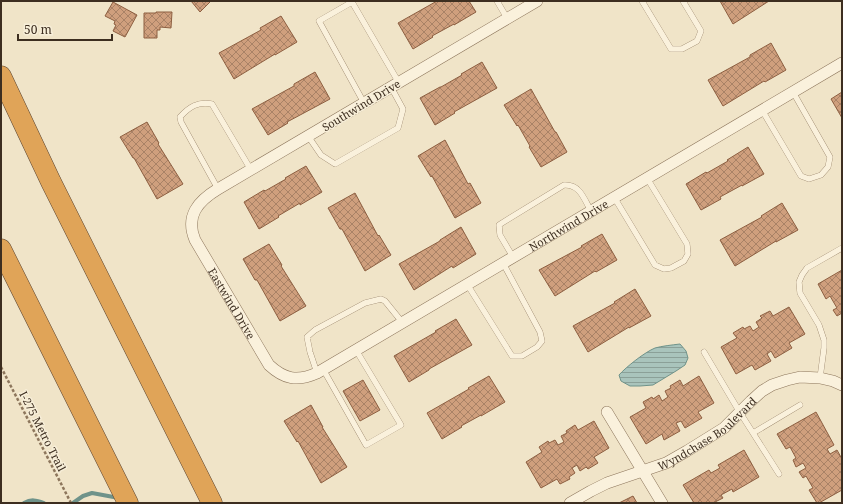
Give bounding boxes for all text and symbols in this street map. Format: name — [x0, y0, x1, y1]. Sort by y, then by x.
scale bar — [18, 16, 112, 42]
text: 50 m — [24, 21, 52, 38]
street label: Southwind Drive — [319, 76, 403, 134]
street label: Northwind Drive — [526, 195, 611, 254]
street label: Eastwind Drive — [205, 265, 259, 342]
street label: I-275 Metro Trail — [16, 388, 70, 474]
street label: Wyndchase Boulevard — [655, 393, 759, 473]

